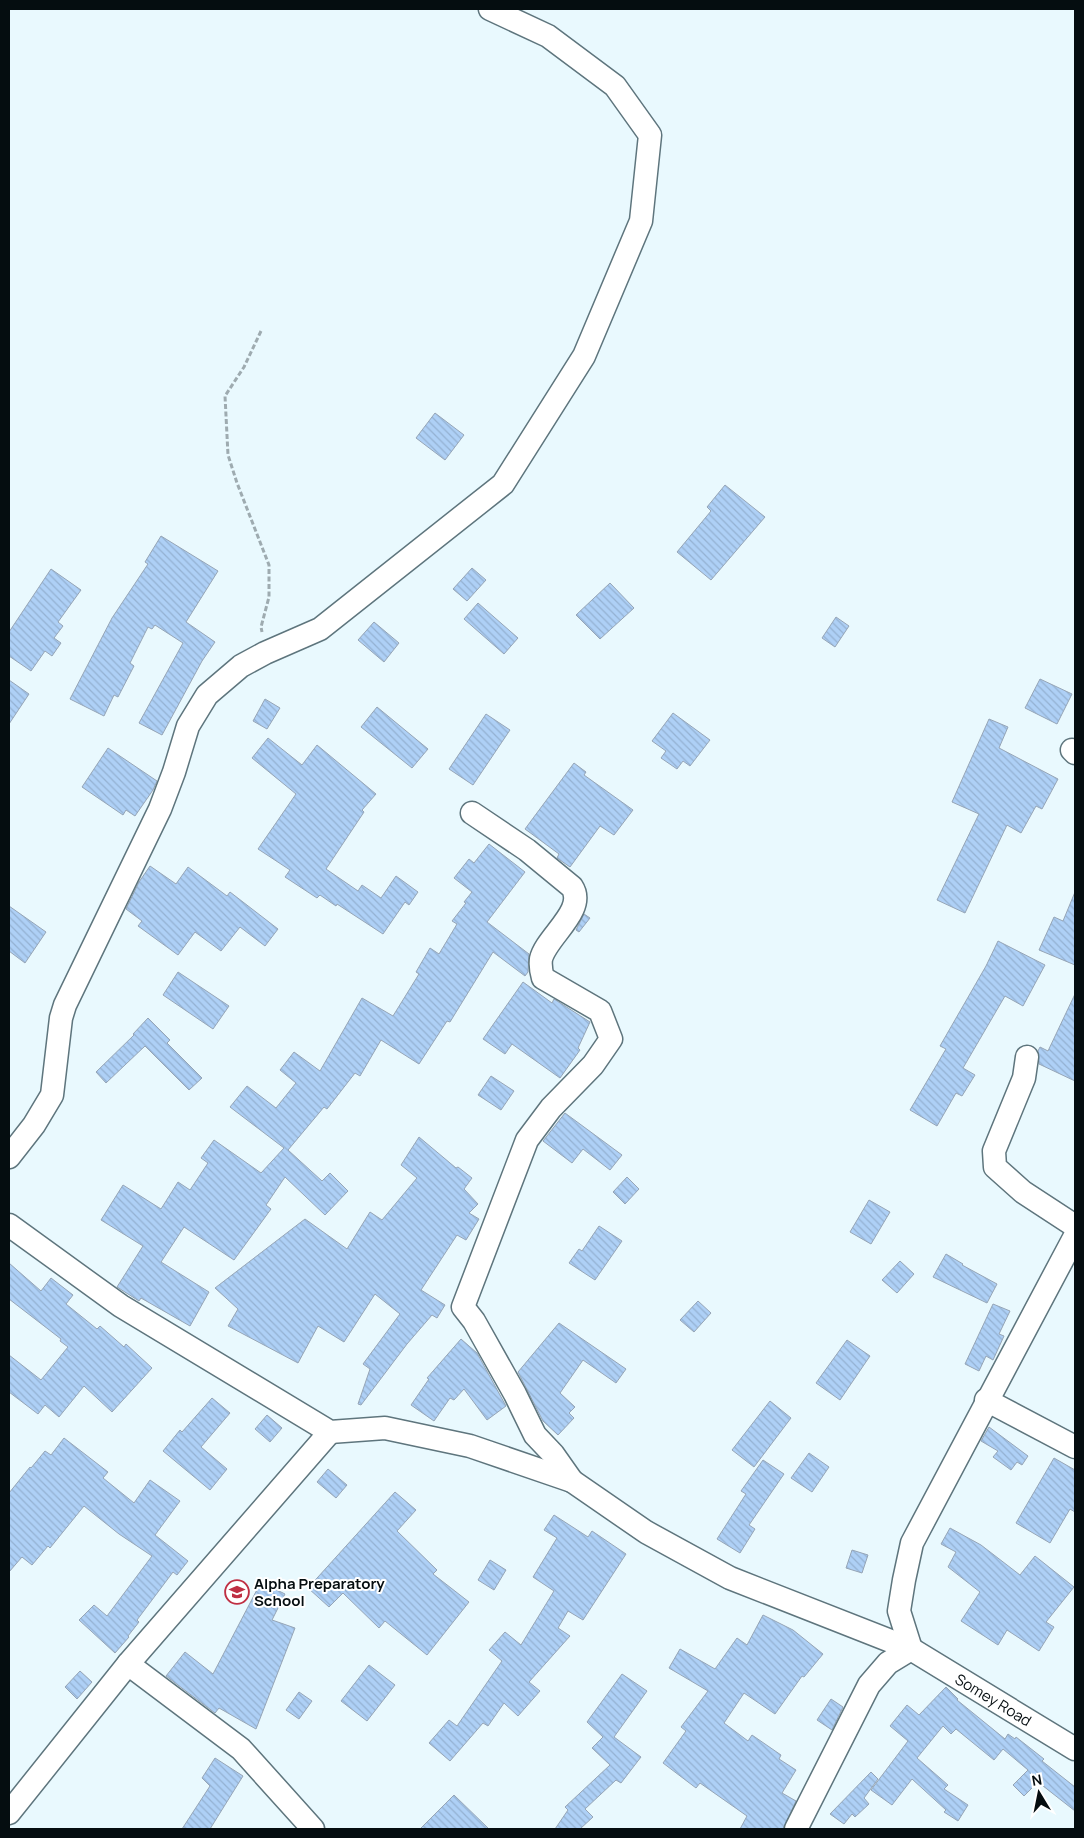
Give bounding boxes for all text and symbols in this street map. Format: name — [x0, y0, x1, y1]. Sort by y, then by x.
place label: Alpha Preparatory School — [254, 1573, 385, 1611]
school or university icon: Alpha Preparatory School — [224, 1579, 250, 1605]
street label: Somey Road — [951, 1668, 1036, 1731]
north arrow — [1014, 1768, 1064, 1818]
text: N — [1030, 1769, 1043, 1790]

